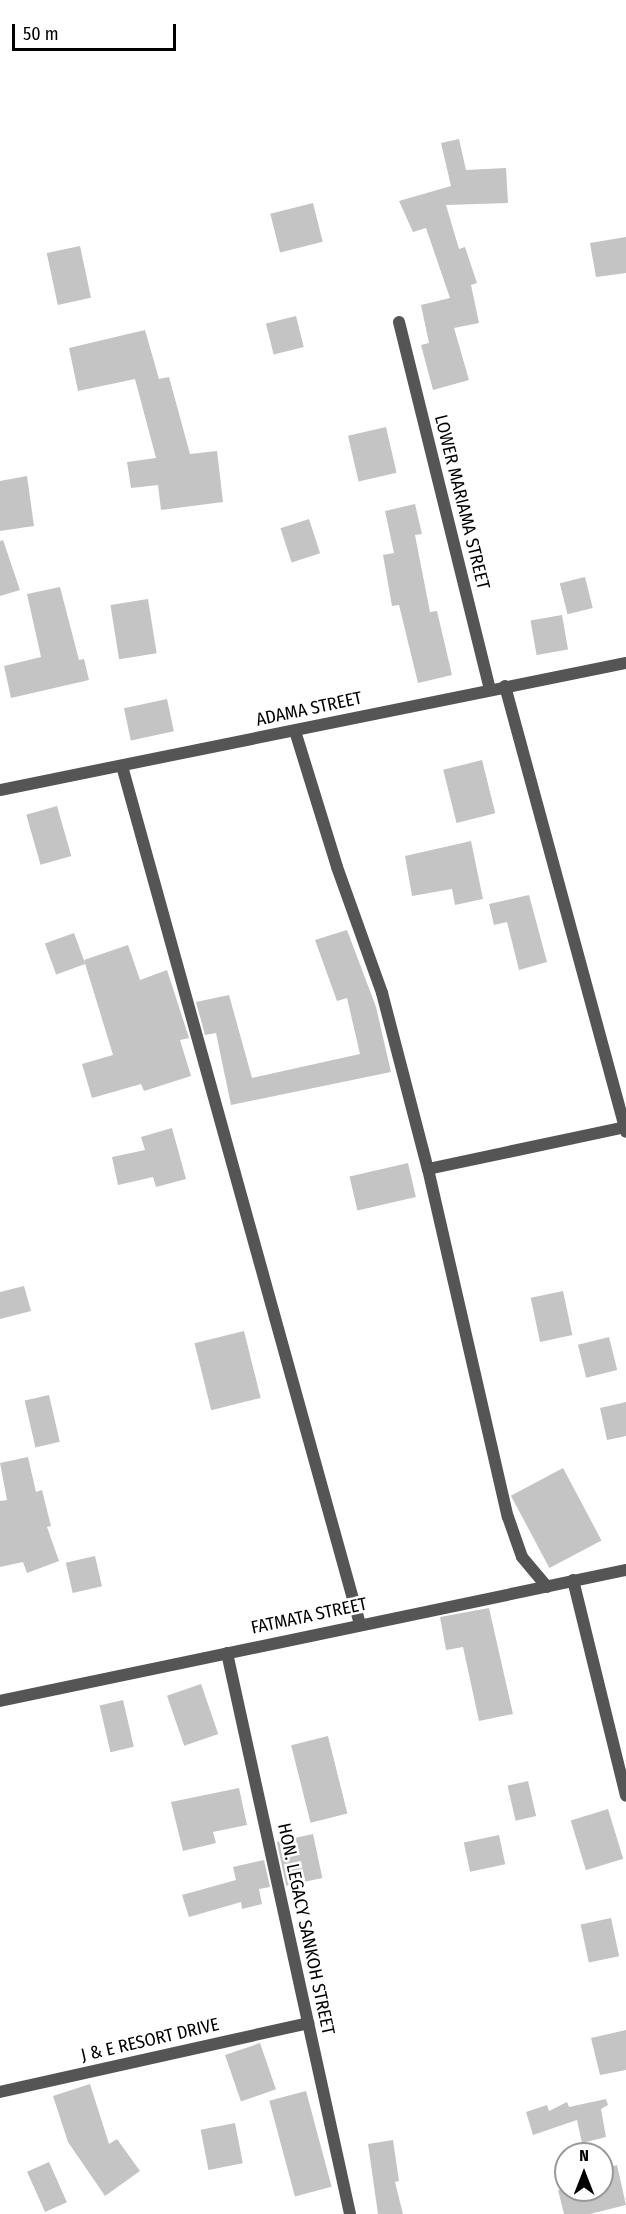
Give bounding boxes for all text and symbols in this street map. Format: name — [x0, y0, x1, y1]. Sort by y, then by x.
scale bar — [15, 12, 178, 50]
text: 50 m — [23, 23, 59, 45]
street label: LOWER MARIAMA STREET — [430, 413, 494, 591]
street label: ADAMA STREET — [254, 687, 364, 731]
street label: FATMATA STREET — [249, 1593, 369, 1639]
street label: HON. LEGACY SANKOH STREET — [273, 1821, 339, 2037]
street label: J & E RESORT DRIVE — [79, 2014, 221, 2066]
north arrow — [554, 2142, 614, 2202]
text: N — [579, 2146, 589, 2165]

